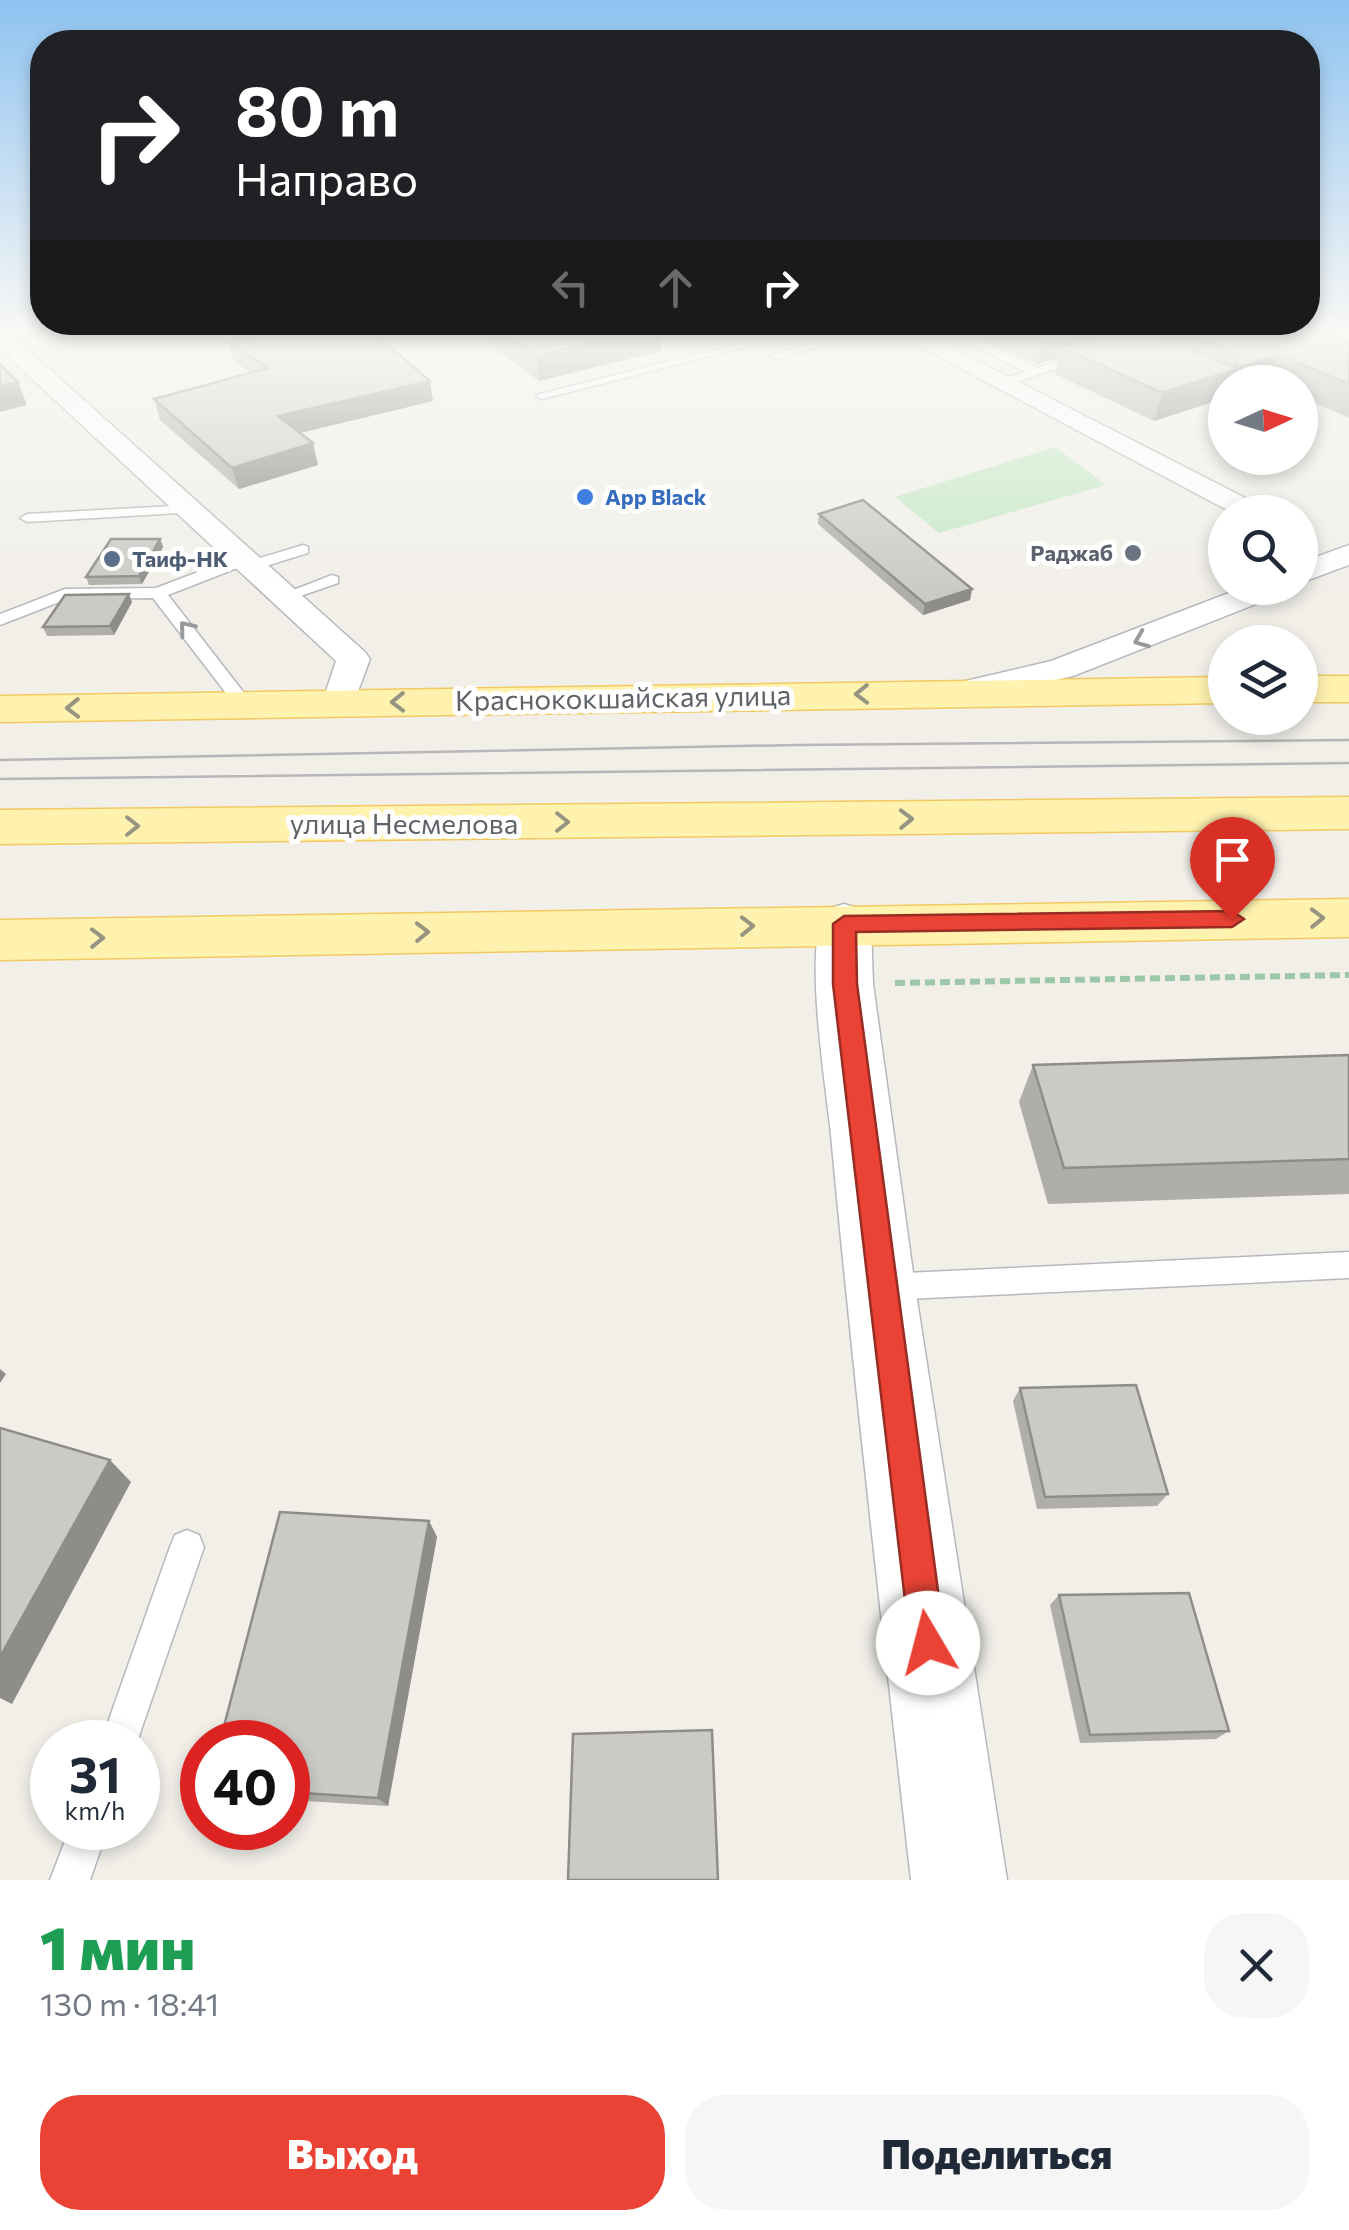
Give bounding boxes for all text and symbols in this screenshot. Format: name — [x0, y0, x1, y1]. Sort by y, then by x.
text: 80 m — [235, 65, 399, 150]
icon: right — [70, 70, 200, 200]
text: Направо — [235, 150, 418, 205]
icon: left — [543, 260, 598, 315]
icon: ahead — [648, 260, 703, 315]
icon: right — [753, 260, 808, 315]
north arrow — [1208, 365, 1318, 475]
map controls — [1208, 365, 1318, 735]
place label: App Black — [605, 483, 707, 510]
marker: App Black — [574, 486, 596, 508]
button: search — [1208, 495, 1318, 605]
place label: Раджаб — [1030, 539, 1113, 566]
marker: Раджаб — [1122, 542, 1144, 564]
place label: Таиф-НК — [132, 545, 228, 572]
marker: Таиф-НК — [101, 548, 123, 570]
one-way arrow — [181, 621, 198, 639]
button: layers — [1208, 625, 1318, 735]
one-way arrow — [1133, 628, 1151, 648]
street label: Краснококшайская улица — [455, 677, 791, 717]
one-way arrow — [854, 683, 870, 704]
one-way arrow — [389, 691, 404, 713]
one-way arrow — [64, 698, 80, 719]
street label: улица Несмелова — [290, 806, 518, 840]
one-way arrow — [898, 808, 914, 830]
one-way arrow — [555, 812, 571, 833]
one-way arrow — [126, 815, 141, 837]
pin — [1190, 817, 1275, 920]
icon: arrive — [1205, 832, 1260, 887]
one-way arrow — [1310, 907, 1326, 929]
one-way arrow — [740, 916, 756, 937]
one-way arrow — [415, 922, 431, 943]
one-way arrow — [90, 928, 106, 949]
position arrow — [876, 1591, 980, 1695]
speed limit sign: 40 — [180, 1720, 310, 1850]
text: 31 — [69, 1742, 121, 1803]
text: km/h — [65, 1795, 125, 1825]
text: 1 мин — [40, 1909, 195, 1982]
button: close — [1204, 1913, 1309, 2018]
text: 130 m · 18:41 — [40, 1983, 219, 2023]
button: Выход — [40, 2095, 665, 2210]
button: Поделиться — [685, 2095, 1309, 2210]

